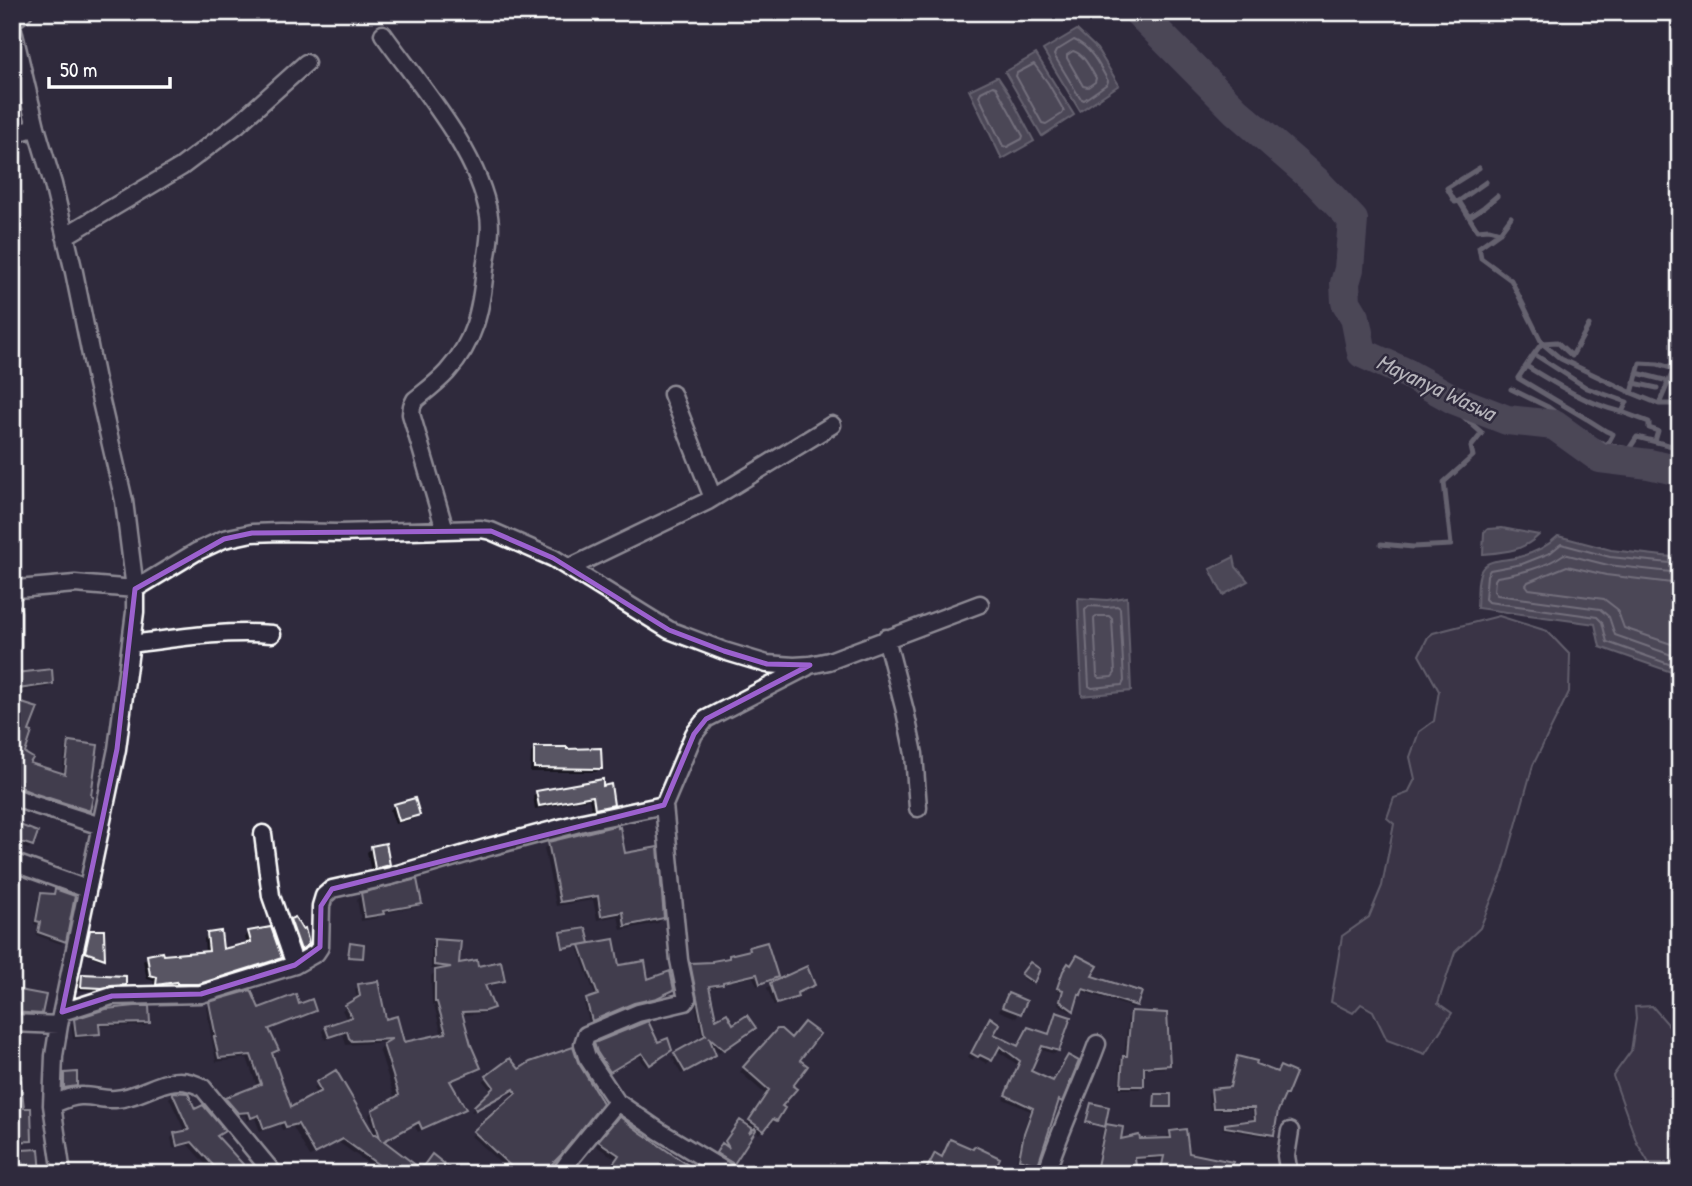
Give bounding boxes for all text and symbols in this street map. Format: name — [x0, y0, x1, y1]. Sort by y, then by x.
scale bar — [49, 46, 170, 90]
text: 50 m — [60, 55, 97, 84]
water label: Mayanya Waswa — [1371, 346, 1502, 429]

